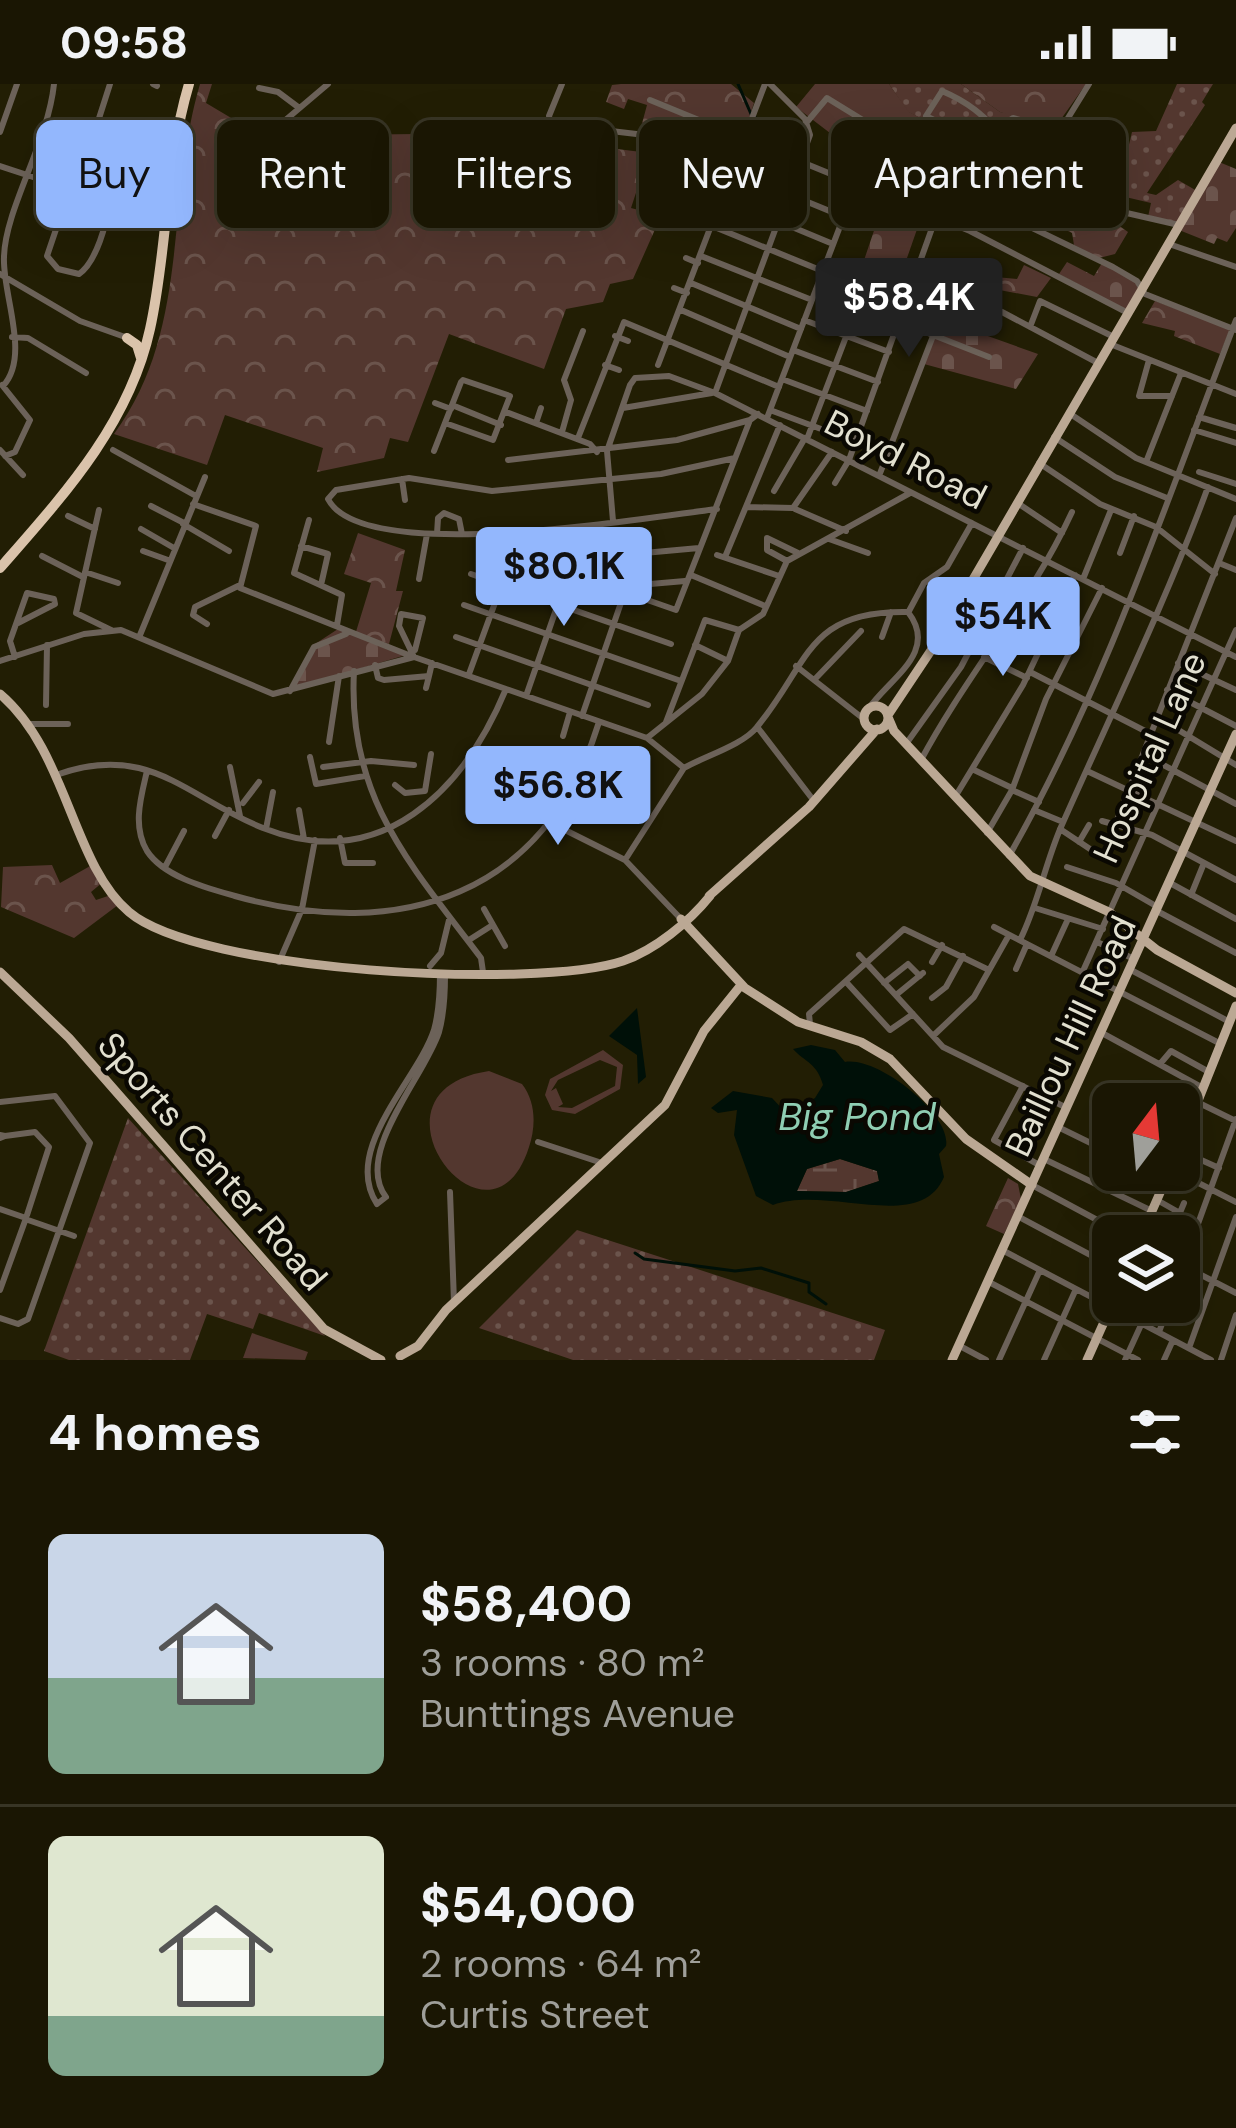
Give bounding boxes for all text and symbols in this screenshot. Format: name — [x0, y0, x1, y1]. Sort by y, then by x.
text: 09:58 — [60, 13, 188, 72]
chip: Buy — [36, 120, 193, 228]
chip: Rent — [217, 120, 389, 228]
chip: Filters — [413, 120, 615, 228]
chip: New — [639, 120, 807, 228]
chip: Apartment — [831, 120, 1126, 228]
pin: $58.4K — [811, 258, 1007, 360]
text: $58.4K — [842, 271, 976, 322]
street label: Boyd Road — [817, 399, 995, 520]
pin: $80.1K — [466, 527, 662, 629]
text: $80.1K — [503, 540, 625, 591]
pin: $54K — [932, 577, 1074, 679]
text: $54K — [954, 590, 1052, 641]
street label: Hospital Lane — [1082, 644, 1217, 870]
pin: $56.8K — [460, 746, 656, 848]
text: $56.8K — [492, 759, 624, 810]
street label: Baillou Hill Road — [994, 908, 1147, 1164]
street label: Sports Center Road — [87, 1022, 338, 1300]
north arrow — [1092, 1083, 1200, 1191]
map controls — [1092, 1083, 1200, 1323]
water label: Big Pond — [778, 1091, 936, 1142]
button: layers — [1092, 1215, 1200, 1323]
text: 4 homes — [48, 1399, 262, 1466]
icon: filters — [1122, 1399, 1188, 1465]
text: $58,400 — [420, 1570, 632, 1637]
icon: home — [144, 1582, 288, 1726]
text: 3 rooms · 80 m² — [420, 1637, 705, 1688]
text: Bunttings Avenue — [420, 1688, 735, 1739]
text: $54,000 — [420, 1871, 636, 1938]
icon: home — [144, 1884, 288, 2028]
text: 2 rooms · 64 m² — [420, 1938, 702, 1989]
text: Curtis Street — [420, 1989, 650, 2040]

